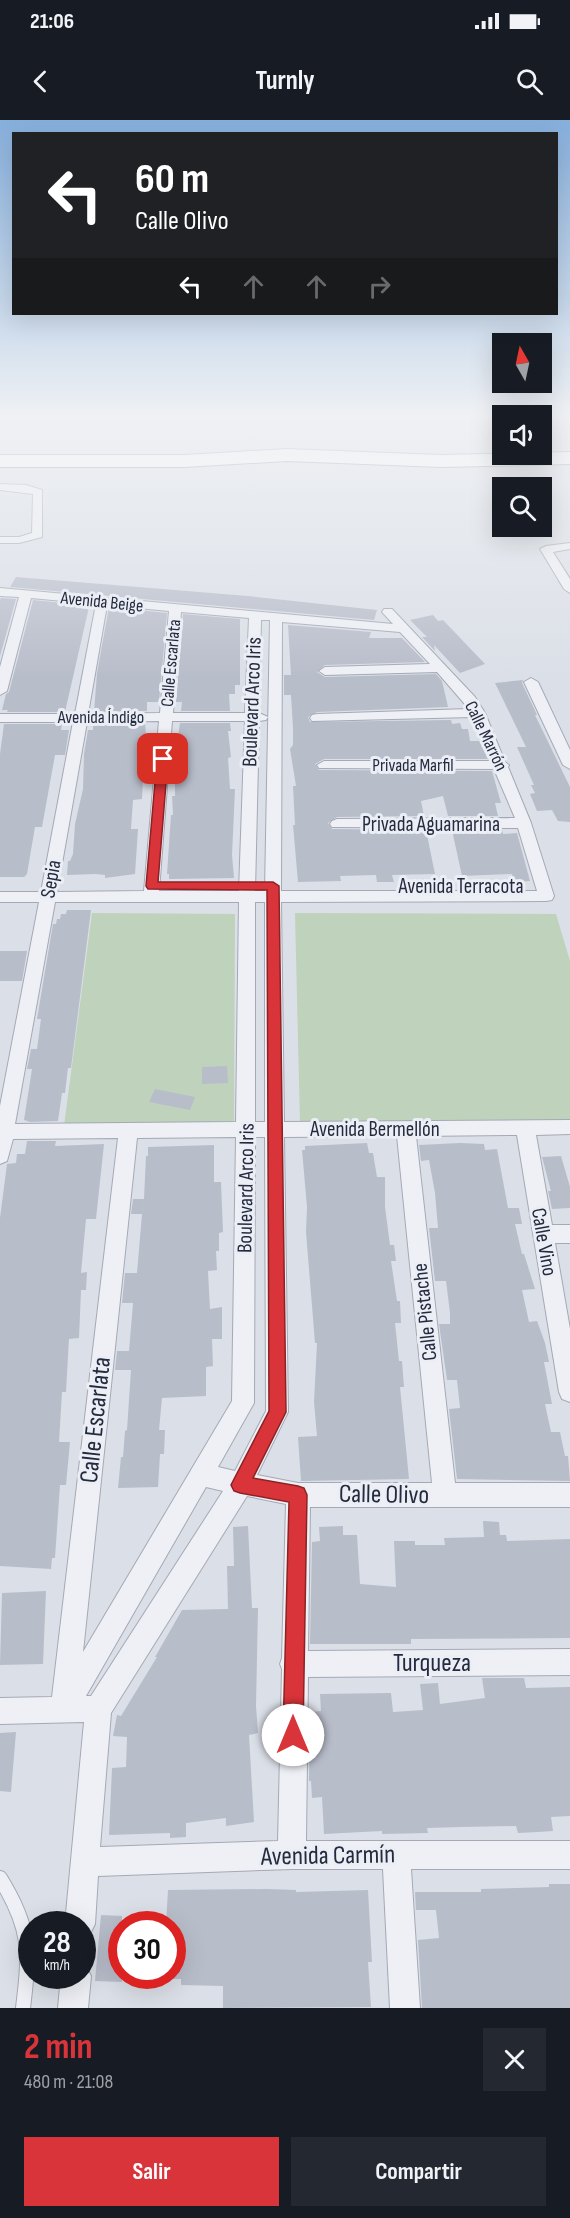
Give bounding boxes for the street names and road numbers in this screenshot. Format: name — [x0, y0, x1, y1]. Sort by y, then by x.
street label: Avenida Beige — [59, 587, 144, 617]
street label: Calle Escarlata — [157, 618, 185, 708]
street label: Boulevard Arco Iris — [237, 637, 267, 767]
street label: Calle Marrón — [460, 698, 512, 774]
street label: Avenida Índigo — [57, 707, 144, 728]
street label: Privada Marfil — [372, 755, 454, 776]
street label: Privada Aguamarina — [362, 812, 500, 837]
street label: Sepia — [35, 858, 67, 900]
street label: Avenida Terracota — [397, 874, 524, 899]
street label: Avenida Bermellón — [309, 1117, 440, 1142]
street label: Boulevard Arco Iris — [232, 1123, 260, 1253]
street label: Calle Vino — [526, 1206, 562, 1278]
street label: Calle Pistache — [407, 1262, 443, 1362]
street label: Calle Escarlata — [74, 1355, 118, 1485]
street label: Calle Olivo — [339, 1479, 429, 1511]
street label: Turqueza — [393, 1648, 471, 1679]
street label: Avenida Carmín — [260, 1839, 395, 1873]

